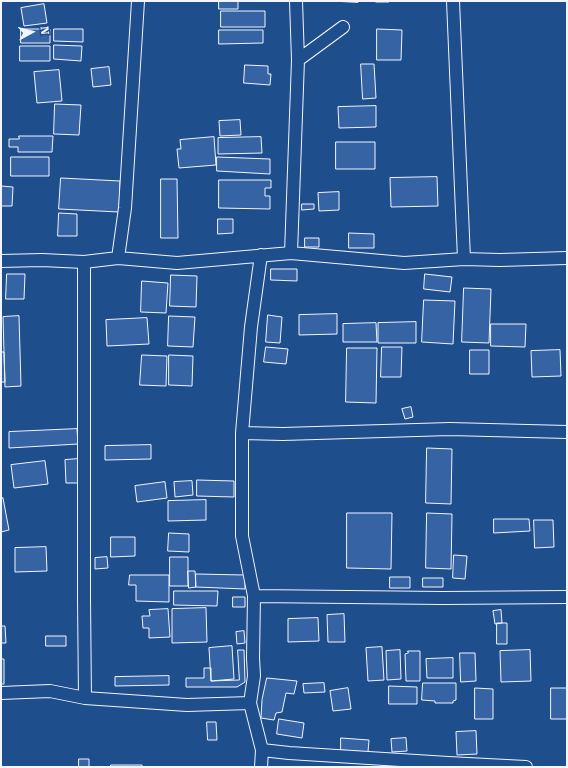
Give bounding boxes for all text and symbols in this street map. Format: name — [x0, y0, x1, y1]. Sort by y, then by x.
north arrow — [12, 12, 52, 52]
text: N — [37, 25, 51, 35]

